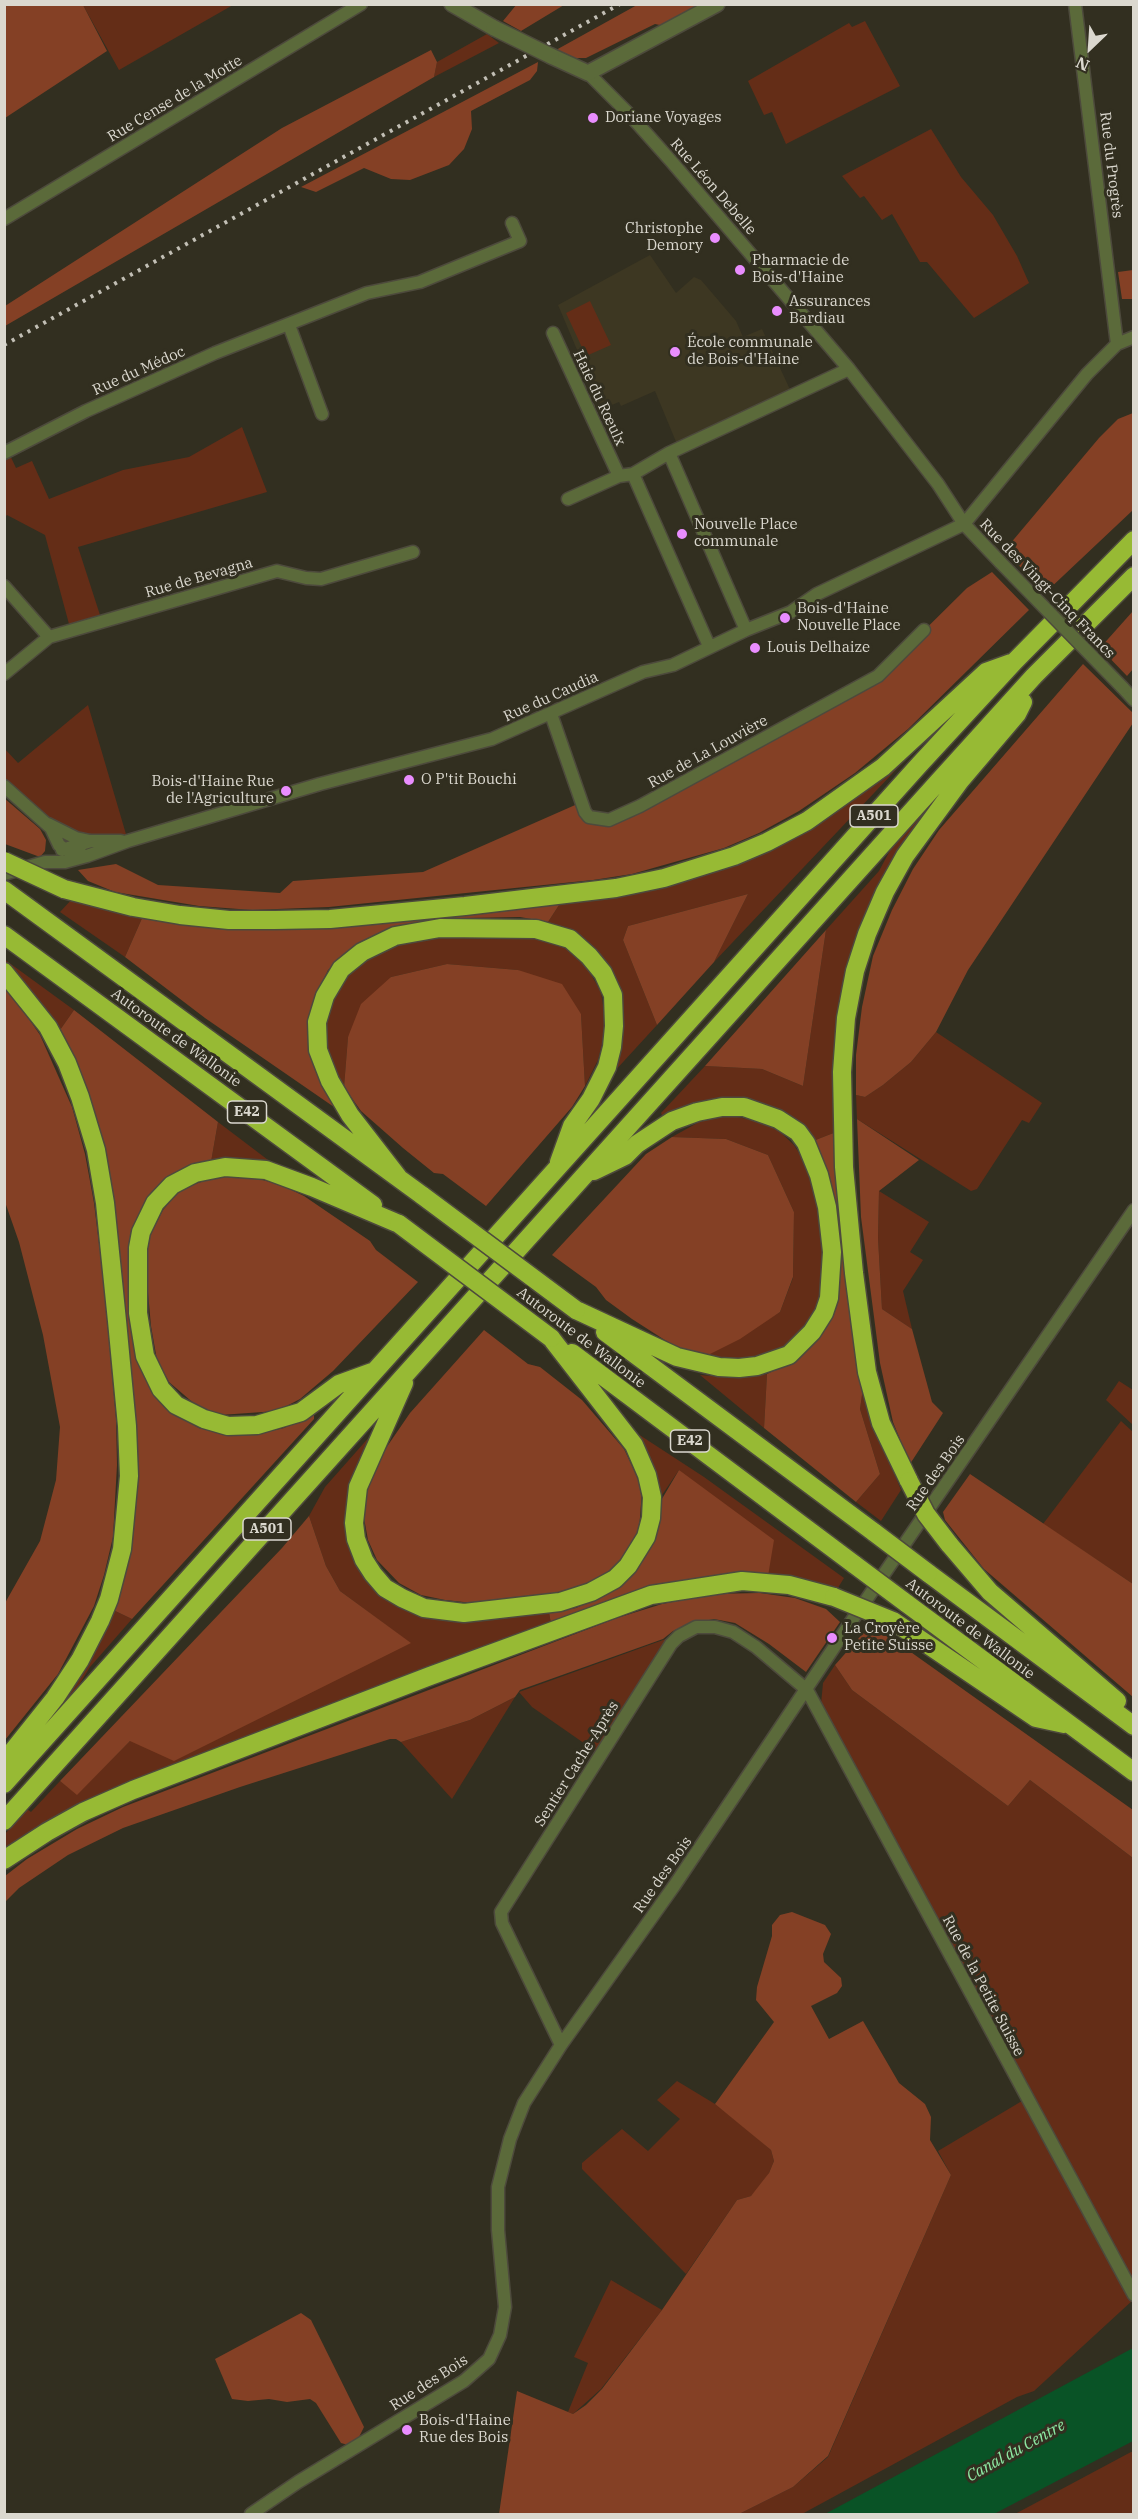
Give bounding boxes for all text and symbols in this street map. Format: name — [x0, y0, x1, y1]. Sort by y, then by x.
north arrow — [1060, 18, 1120, 78]
street label: Rue Cense de la Motte — [104, 52, 246, 146]
text: N — [1072, 53, 1092, 76]
place label: Doriane Voyages — [605, 109, 722, 127]
marker: Doriane Voyages — [586, 111, 600, 125]
street label: Rue du Progrès — [1096, 111, 1126, 219]
street label: Rue Léon Debelle — [666, 135, 760, 239]
place label: Christophe Demory — [625, 220, 703, 255]
marker: Christophe Demory — [708, 231, 722, 245]
place label: Pharmacie de Bois-d'Haine — [752, 252, 849, 287]
marker: Pharmacie de Bois-d'Haine — [733, 263, 747, 277]
place label: Assurances Bardiau — [789, 293, 870, 328]
marker: Assurances Bardiau — [770, 304, 784, 318]
place label: École communale de Bois-d'Haine — [687, 334, 813, 369]
street label: Rue du Médoc — [90, 343, 188, 399]
marker: École communale de Bois-d'Haine — [668, 345, 682, 359]
street label: Haie du Rœulx — [569, 347, 629, 449]
street label: Rue des Vingt-Cinq Francs — [976, 515, 1118, 663]
place label: Nouvelle Place communale — [694, 516, 797, 551]
marker: Nouvelle Place communale — [675, 527, 689, 541]
street label: Rue de Bevagna — [143, 554, 255, 602]
place label: Bois-d'Haine Nouvelle Place — [797, 600, 900, 635]
marker: Bois-d'Haine Nouvelle Place — [778, 611, 792, 625]
place label: Louis Delhaize — [767, 639, 870, 657]
marker: Louis Delhaize — [748, 641, 762, 655]
street label: Rue du Caudia — [501, 668, 601, 726]
street label: Rue de La Louvière — [645, 712, 771, 792]
place label: O P'tit Bouchi — [421, 771, 517, 789]
place label: Bois-d'Haine Rue de l'Agriculture — [152, 773, 274, 808]
marker: O P'tit Bouchi — [402, 773, 416, 787]
marker: Bois-d'Haine Rue de l'Agriculture — [279, 784, 293, 798]
road number: A501 — [850, 805, 898, 827]
street label: Autoroute de Wallonie — [107, 985, 245, 1091]
road number: E42 — [228, 1101, 266, 1123]
street label: Autoroute de Wallonie — [513, 1284, 649, 1392]
road number: E42 — [670, 1430, 710, 1452]
street label: Rue des Bois — [903, 1431, 969, 1515]
road number: A501 — [243, 1518, 291, 1540]
street label: Autoroute de Wallonie — [902, 1575, 1038, 1683]
place label: La Croyère Petite Suisse — [844, 1620, 933, 1655]
marker: La Croyère Petite Suisse — [825, 1631, 839, 1645]
street label: Sentier Cache-Après — [531, 1698, 623, 1830]
street label: Rue des Bois — [630, 1833, 696, 1917]
street label: Rue de la Petite Suisse — [938, 1912, 1028, 2060]
street label: Rue des Bois — [387, 2351, 471, 2415]
place label: Bois-d'Haine Rue des Bois — [419, 2412, 511, 2447]
water label: Canal du Centre — [963, 2416, 1069, 2486]
marker: Bois-d'Haine Rue des Bois — [400, 2423, 414, 2437]

